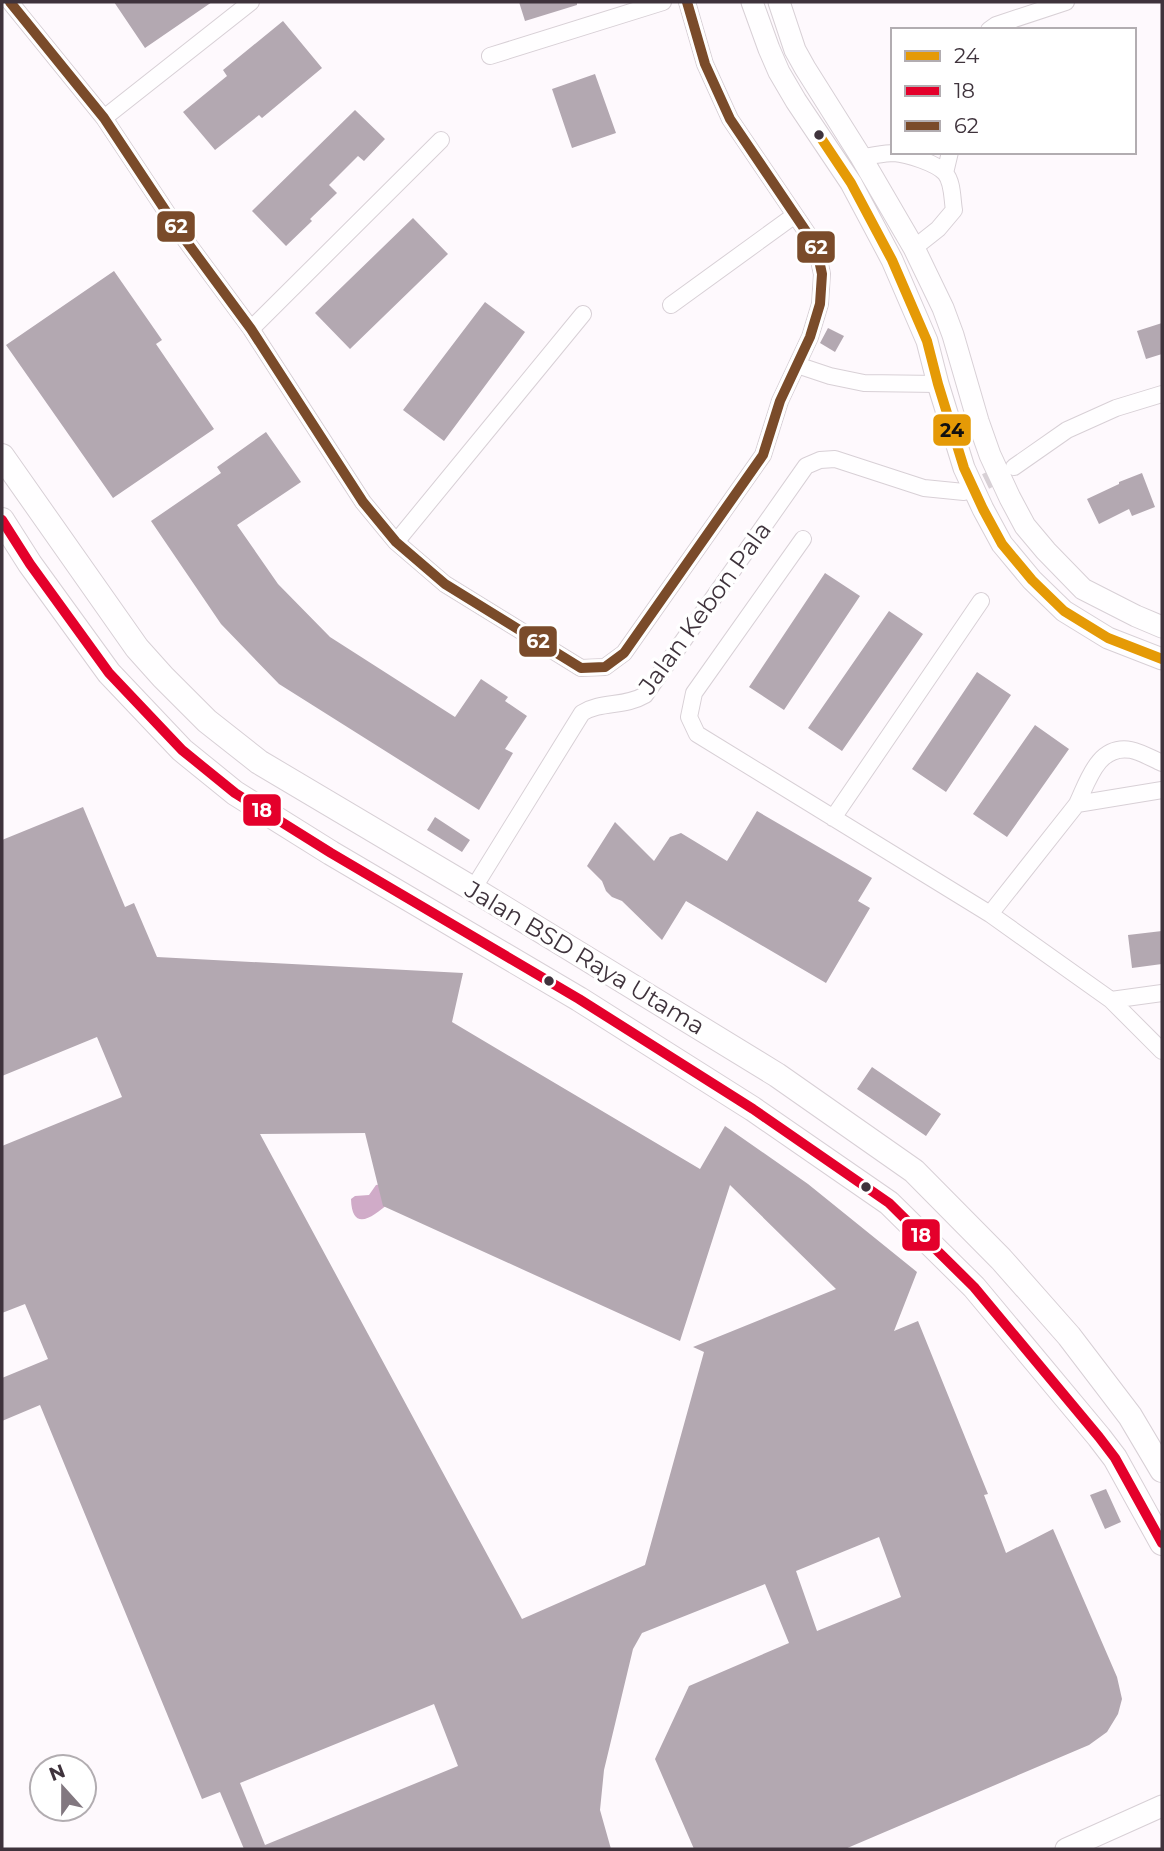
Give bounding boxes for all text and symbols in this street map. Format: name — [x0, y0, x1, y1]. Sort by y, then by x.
legend — [891, 28, 1136, 154]
text: 24 — [954, 43, 979, 68]
text: 18 — [954, 78, 975, 103]
text: 62 — [954, 113, 979, 138]
unlabelled marker — [812, 128, 826, 142]
line badge: 62 — [156, 210, 196, 243]
text: 62 — [164, 215, 188, 238]
line badge: 62 — [796, 230, 836, 264]
text: 62 — [804, 236, 828, 259]
line badge: 24 — [932, 413, 972, 447]
text: 24 — [940, 419, 964, 442]
street label: Jalan Kebon Pala — [632, 516, 777, 700]
line badge: 62 — [518, 625, 558, 658]
text: 62 — [526, 630, 550, 653]
line badge: 18 — [242, 793, 282, 827]
text: 18 — [252, 799, 272, 822]
street label: Jalan BSD Raya Utama — [459, 874, 710, 1041]
unlabelled marker — [542, 974, 556, 988]
unlabelled marker — [859, 1180, 873, 1194]
line badge: 18 — [901, 1218, 941, 1252]
text: 18 — [911, 1224, 931, 1247]
north arrow — [28, 1753, 98, 1823]
text: N — [46, 1759, 68, 1786]

